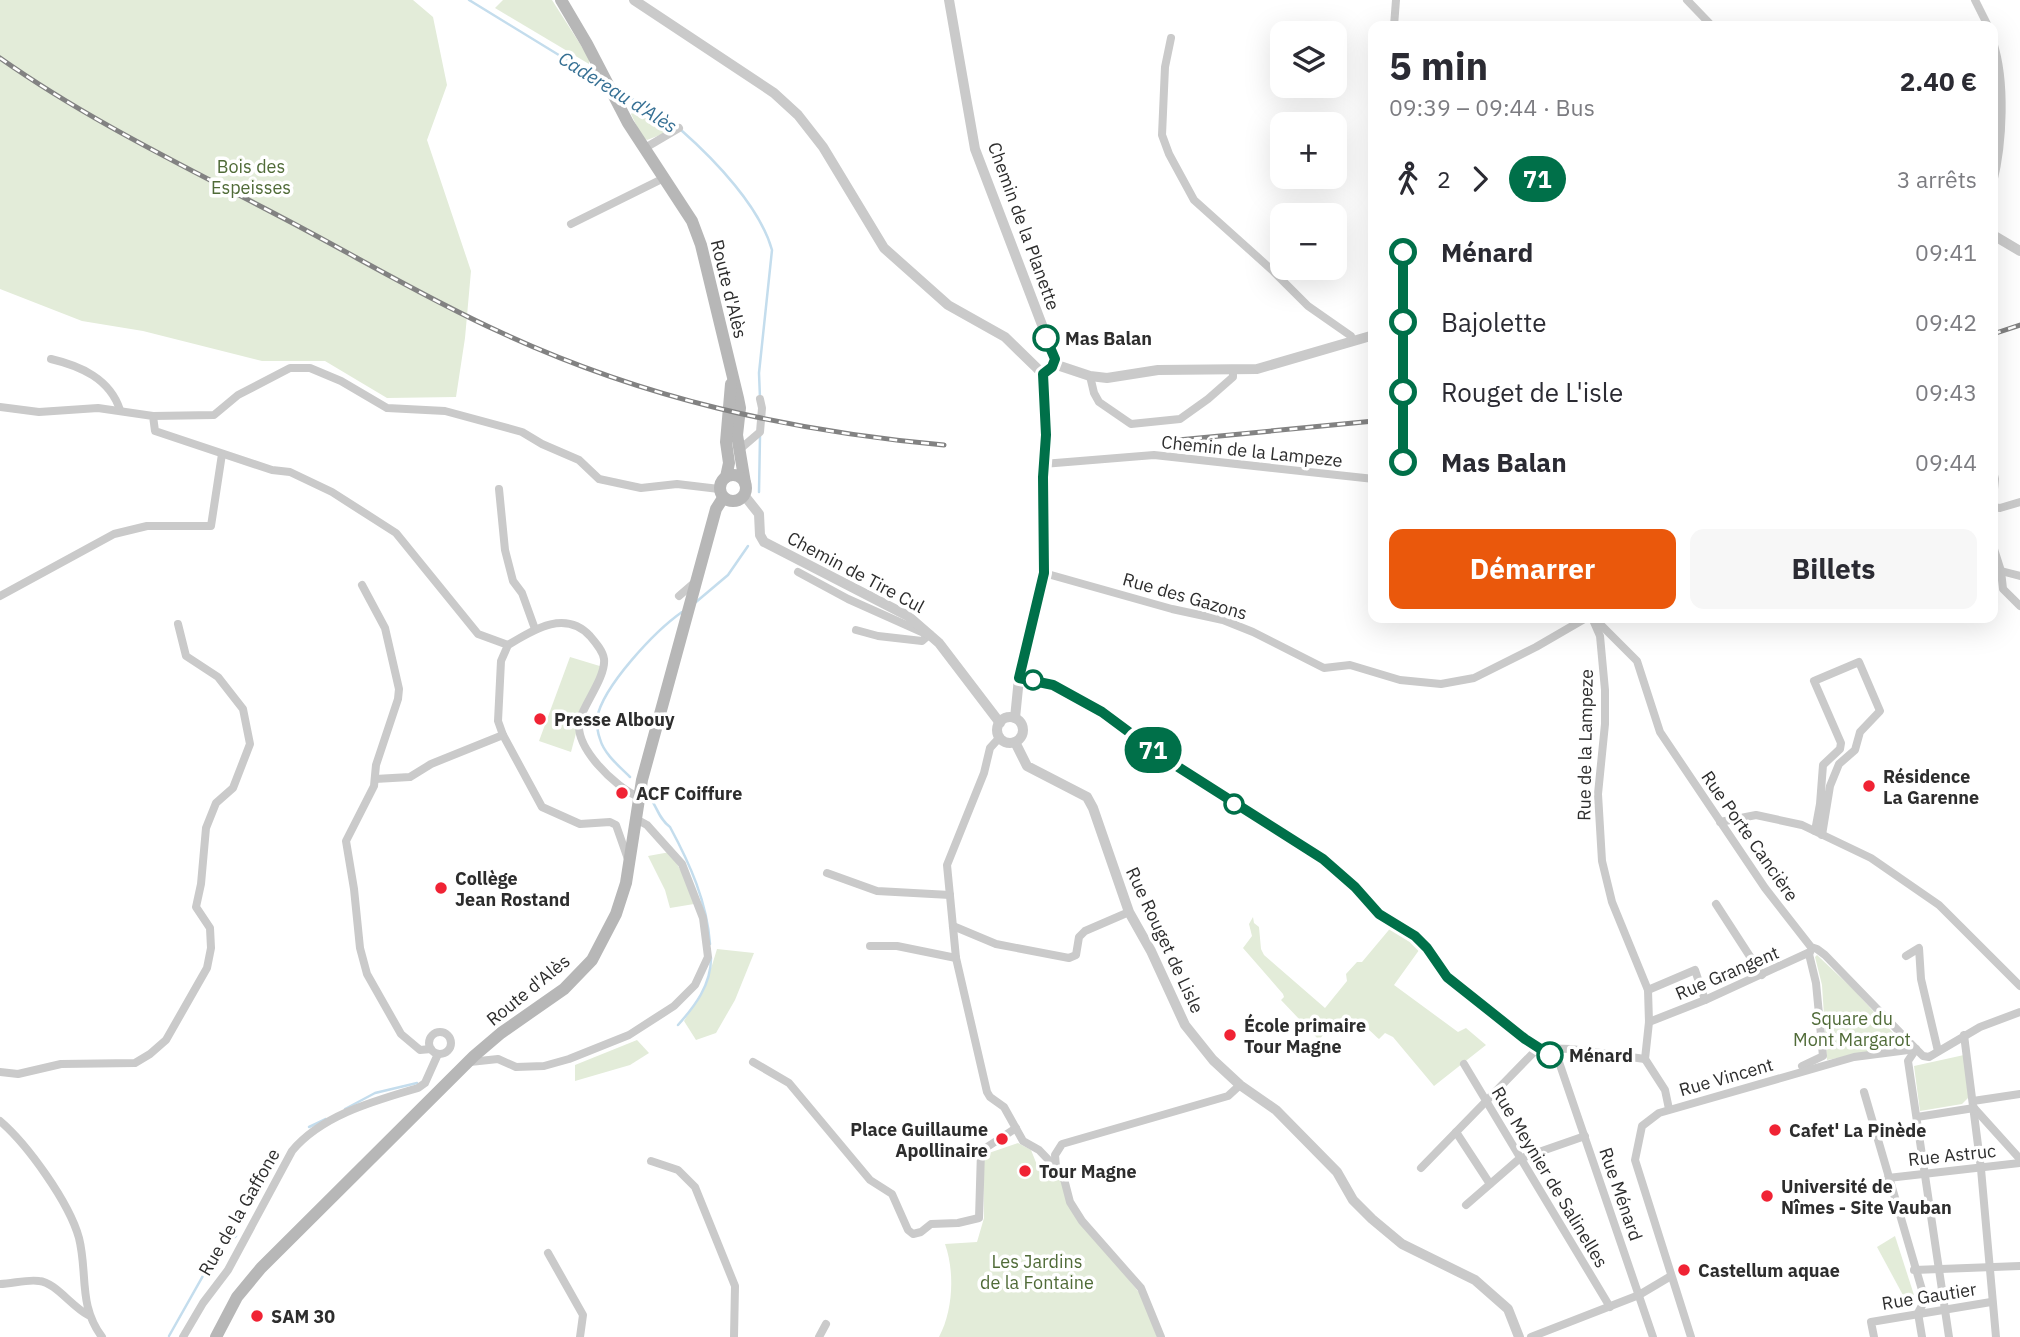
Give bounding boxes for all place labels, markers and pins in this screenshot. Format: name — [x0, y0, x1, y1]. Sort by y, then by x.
marker: Mas Balan — [1033, 325, 1059, 351]
place label: Mas Balan — [1065, 327, 1152, 350]
unlabelled marker — [1023, 670, 1043, 690]
place label: Presse Albouy — [554, 708, 675, 731]
marker: Presse Albouy — [532, 711, 548, 727]
place label: Résidence La Garenne — [1883, 765, 1979, 809]
marker: Résidence La Garenne — [1861, 778, 1877, 794]
place label: ACF Coiffure — [636, 782, 742, 805]
marker: ACF Coiffure — [614, 785, 630, 801]
unlabelled marker — [1224, 794, 1244, 814]
place label: Collège Jean Rostand — [455, 867, 570, 911]
marker: Collège Jean Rostand — [433, 880, 449, 896]
place label: École primaire Tour Magne — [1244, 1013, 1366, 1058]
marker: École primaire Tour Magne — [1222, 1027, 1238, 1043]
marker: Ménard — [1537, 1042, 1563, 1068]
place label: Ménard — [1569, 1044, 1633, 1067]
place label: Place Guillaume Apollinaire — [850, 1118, 988, 1162]
place label: Cafet' La Pinède — [1789, 1119, 1926, 1142]
marker: Cafet' La Pinède — [1767, 1122, 1783, 1138]
marker: Place Guillaume Apollinaire — [994, 1131, 1010, 1147]
place label: Tour Magne — [1039, 1160, 1137, 1183]
marker: Tour Magne — [1017, 1163, 1033, 1179]
place label: Université de Nîmes - Site Vauban — [1781, 1175, 1952, 1219]
marker: Université de Nîmes - Site Vauban — [1759, 1188, 1775, 1204]
place label: Castellum aquae — [1698, 1259, 1840, 1282]
marker: Castellum aquae — [1676, 1262, 1692, 1278]
place label: SAM 30 — [271, 1305, 335, 1328]
marker: SAM 30 — [249, 1308, 265, 1324]

